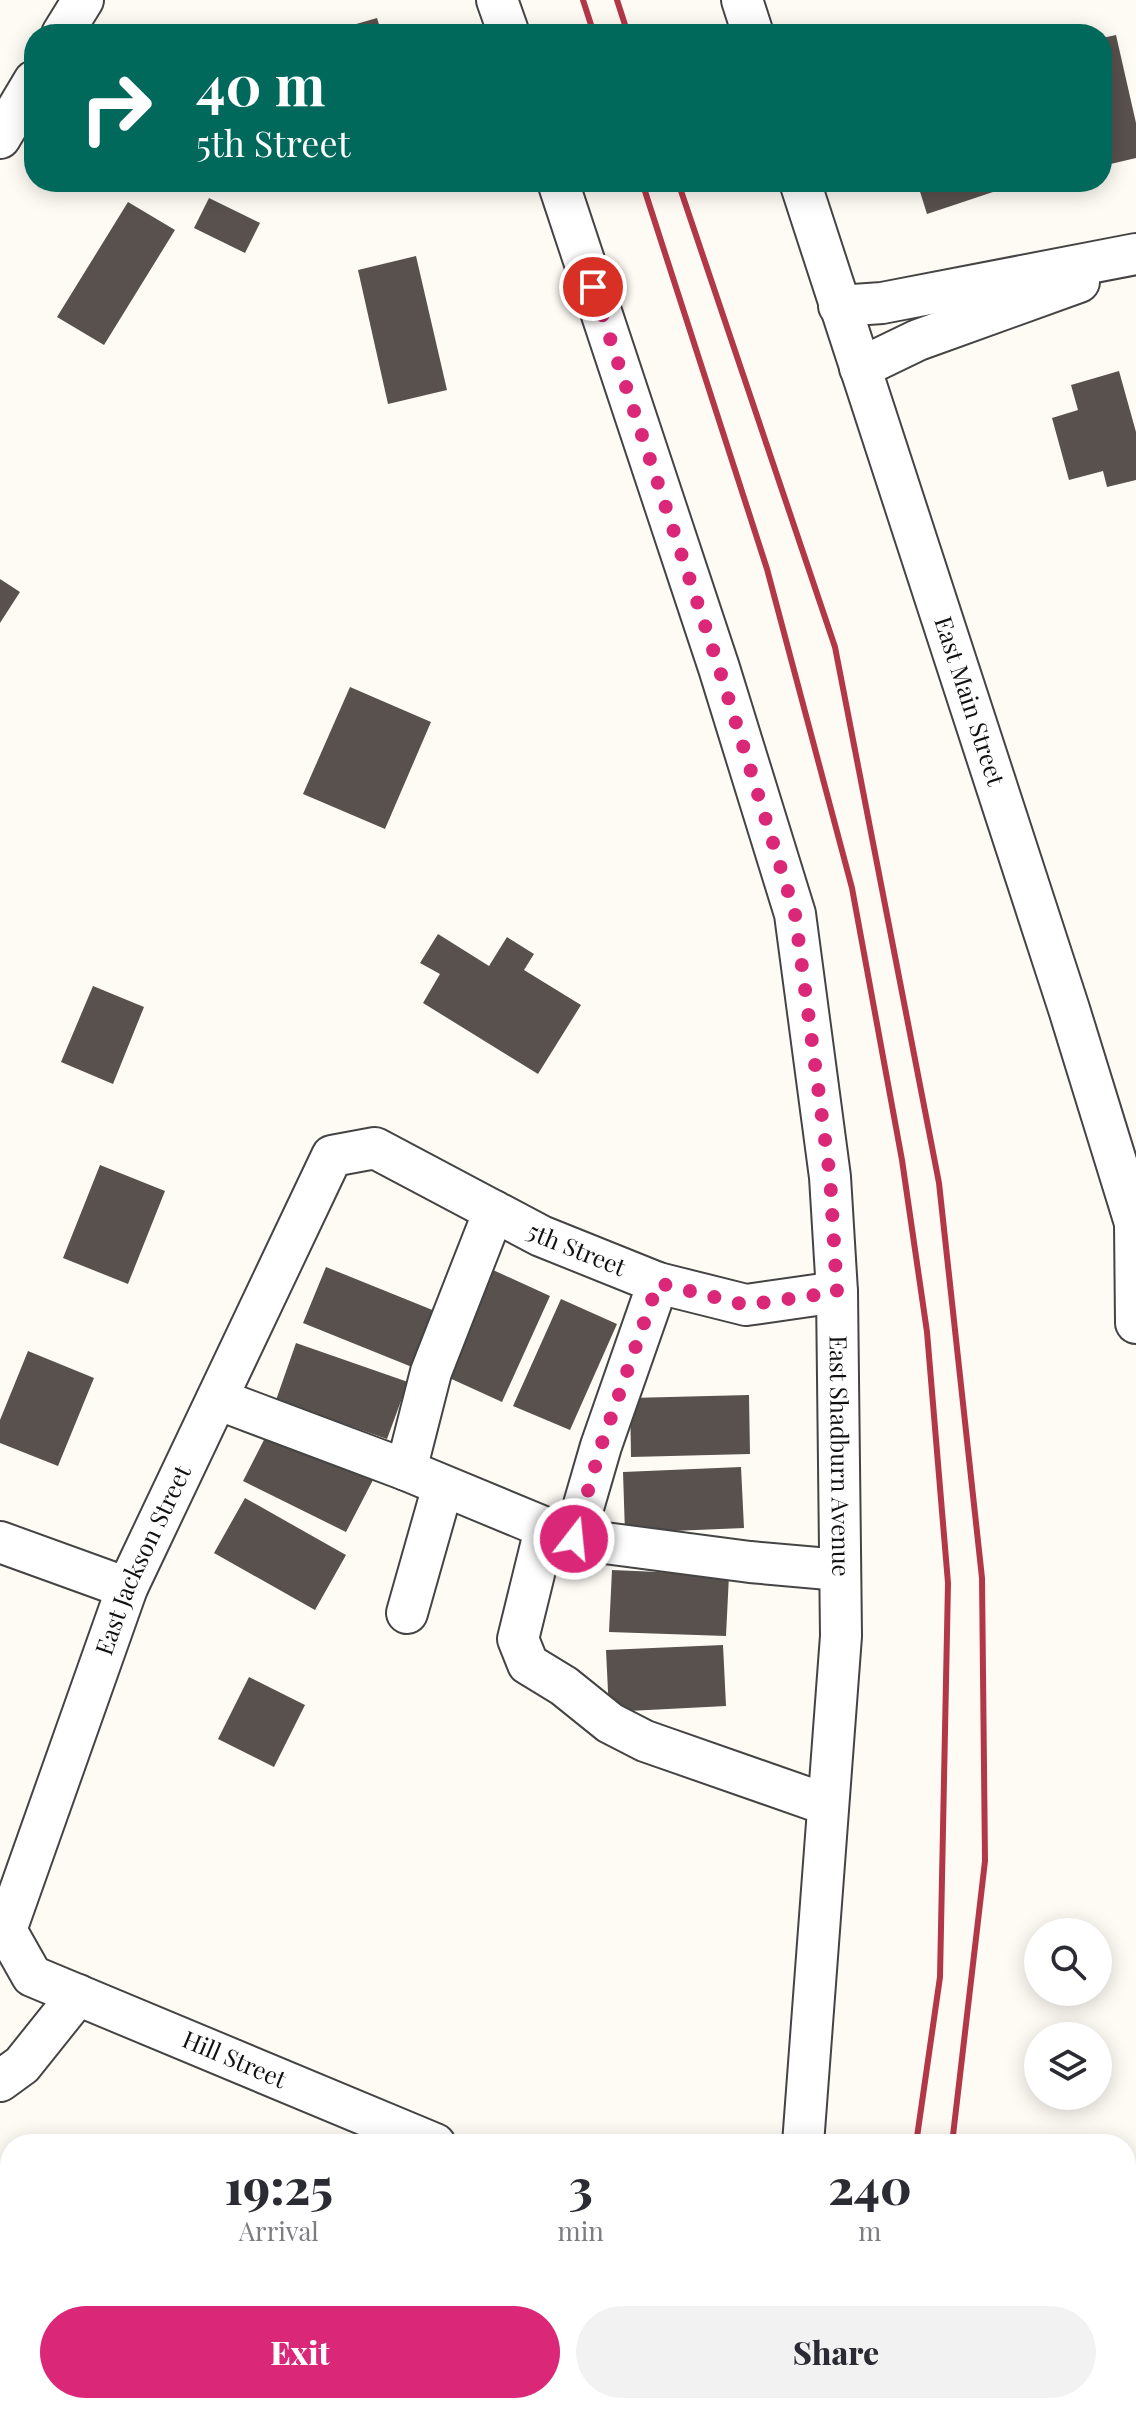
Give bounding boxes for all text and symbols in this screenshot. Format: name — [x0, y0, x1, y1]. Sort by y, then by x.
text: 40 m — [196, 46, 325, 121]
icon: right — [64, 56, 168, 160]
text: 5th Street — [196, 118, 350, 166]
pin — [559, 253, 627, 321]
icon: arrive — [571, 265, 615, 309]
street label: East Main Street — [928, 612, 1013, 790]
street label: 5th Street — [522, 1214, 631, 1283]
street label: East Shadburn Avenue — [824, 1335, 858, 1577]
street label: East Jackson Street — [87, 1459, 197, 1659]
position arrow — [532, 1497, 616, 1581]
map controls — [1024, 1918, 1112, 2110]
button: search — [1024, 1918, 1112, 2006]
street label: Hill Street — [178, 2022, 292, 2094]
button: layers — [1024, 2022, 1112, 2110]
text: 19:25 — [224, 2153, 333, 2217]
text: 3 — [569, 2153, 593, 2217]
text: 240 — [828, 2153, 912, 2217]
text: Arrival — [239, 2213, 319, 2248]
text: min — [558, 2213, 604, 2248]
text: m — [858, 2213, 881, 2248]
button: Exit — [40, 2306, 560, 2398]
button: Share — [576, 2306, 1096, 2398]

